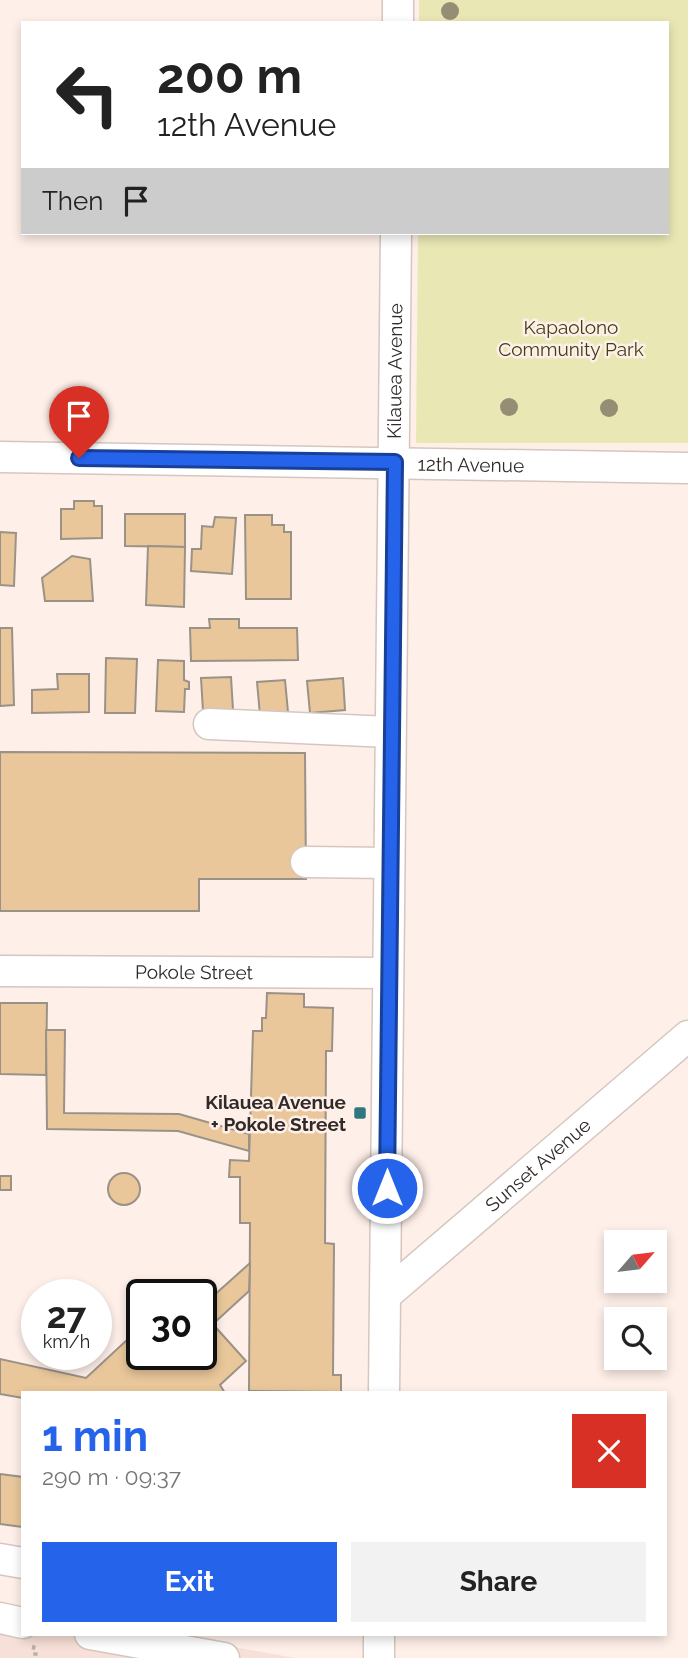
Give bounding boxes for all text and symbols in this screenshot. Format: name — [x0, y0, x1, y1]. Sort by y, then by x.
text: 200 m — [157, 47, 302, 104]
icon: left — [42, 49, 133, 140]
text: 12th Avenue — [157, 106, 336, 143]
icon: arrive — [117, 182, 155, 220]
text: Then — [42, 186, 103, 216]
street label: Kilauea Avenue — [383, 303, 406, 439]
park label: Kapaolono Community Park — [498, 316, 644, 360]
pin — [49, 386, 109, 458]
icon: arrive — [60, 397, 98, 435]
street label: 12th Avenue — [418, 453, 524, 476]
street label: Pokole Street — [135, 961, 254, 983]
place label: Kilauea Avenue + Pokole Street — [205, 1091, 347, 1135]
marker: Kilauea Avenue + Pokole Street — [352, 1105, 368, 1121]
street label: Sunset Avenue — [481, 1114, 595, 1216]
position arrow — [350, 1151, 424, 1225]
north arrow — [604, 1230, 667, 1293]
map controls — [604, 1230, 667, 1370]
speed limit sign: 30 — [126, 1279, 217, 1370]
text: 27 — [47, 1295, 86, 1336]
button: search — [604, 1307, 667, 1370]
text: km/h — [43, 1331, 90, 1352]
text: 1 min — [42, 1412, 148, 1461]
button: close — [572, 1414, 646, 1488]
text: 290 m · 09:37 — [42, 1463, 181, 1490]
button: Exit — [42, 1542, 337, 1622]
button: Share — [351, 1542, 646, 1622]

